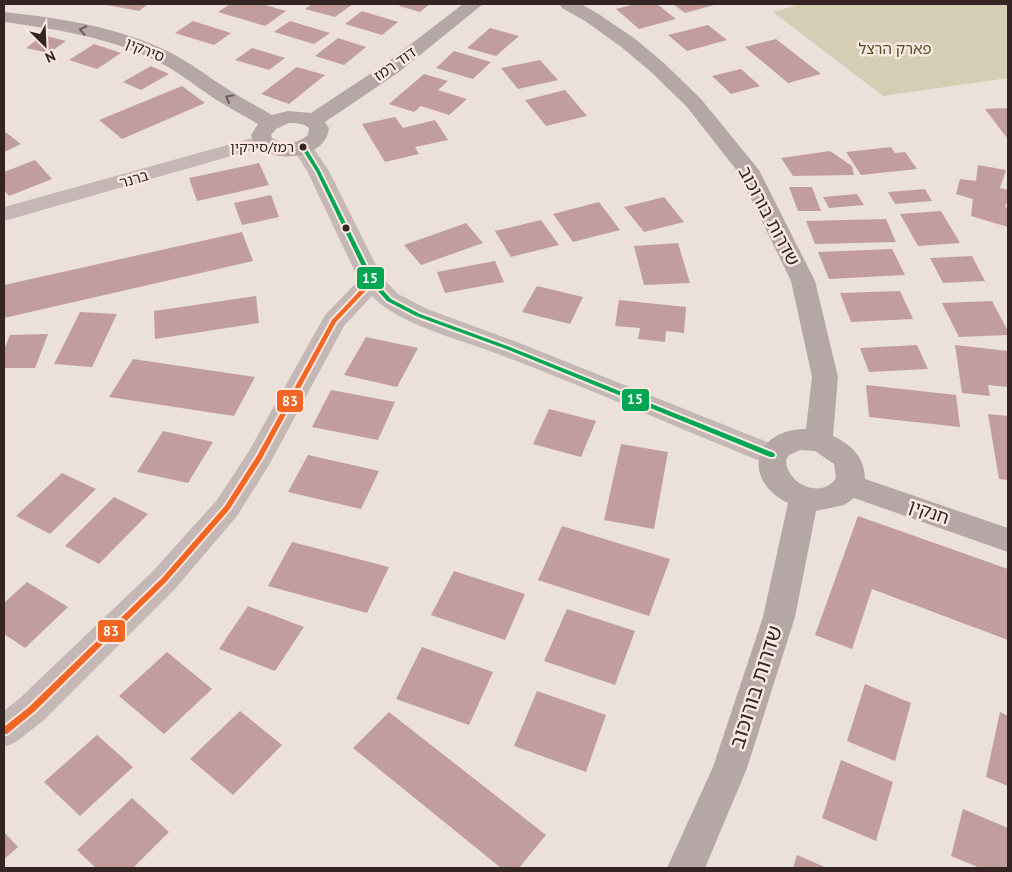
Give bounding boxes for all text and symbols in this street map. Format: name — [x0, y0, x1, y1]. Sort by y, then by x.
north arrow — [20, 20, 70, 70]
one-way arrow — [79, 25, 87, 35]
street label: סירקין — [123, 33, 167, 66]
park label: פארק הרצל — [858, 39, 932, 58]
street label: דוד רמז — [370, 42, 420, 85]
text: N — [42, 47, 58, 67]
one-way arrow — [225, 95, 234, 105]
place label: רמז/סירקין — [230, 138, 294, 156]
marker: רמז/סירקין — [298, 142, 308, 152]
street label: שדרות בורוכוב — [734, 162, 805, 269]
street label: ברנר — [117, 165, 151, 192]
unlabelled marker — [341, 223, 351, 233]
line badge: 15 — [356, 266, 385, 290]
text: 15 — [362, 269, 378, 287]
line badge: 15 — [621, 388, 650, 412]
line badge: 83 — [276, 389, 304, 413]
text: 15 — [627, 390, 643, 408]
text: 83 — [282, 392, 298, 410]
street label: חנקין — [906, 494, 952, 529]
line badge: 83 — [97, 619, 126, 643]
text: 83 — [103, 622, 119, 640]
street label: שדרות בורוכוב — [723, 622, 788, 752]

